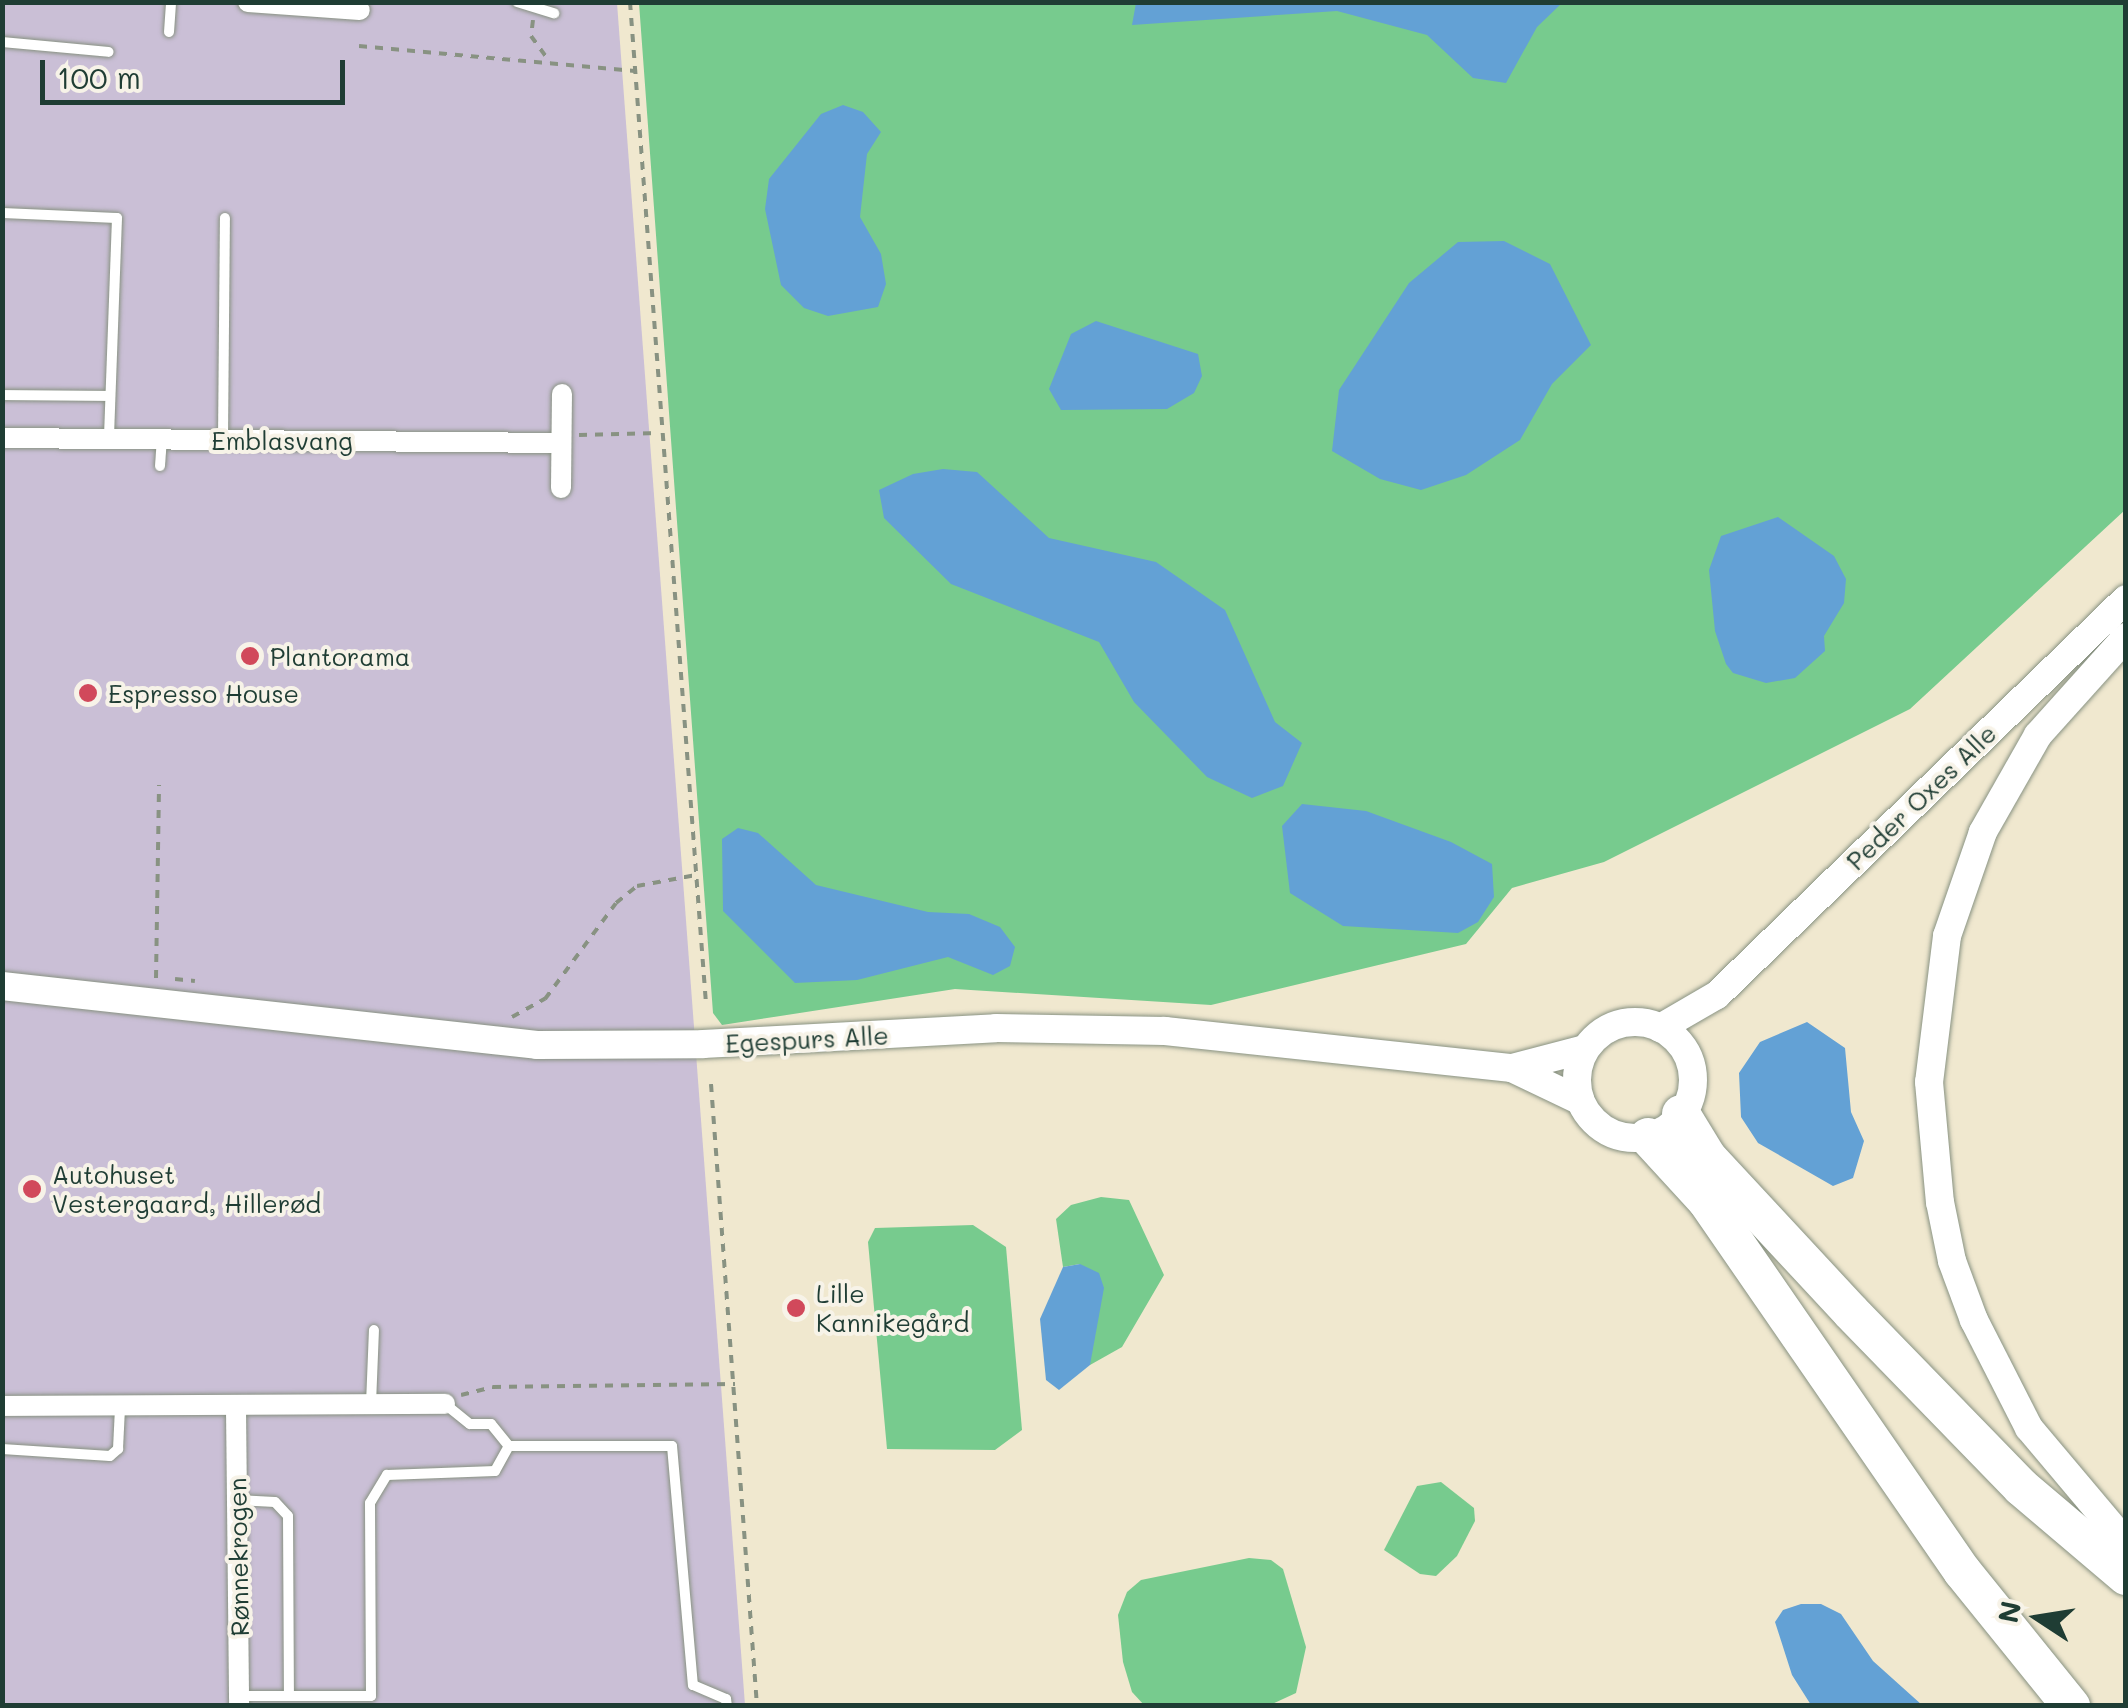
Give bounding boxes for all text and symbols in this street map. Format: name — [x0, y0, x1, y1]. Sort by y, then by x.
scale bar — [45, 40, 350, 102]
text: 100 m — [57, 57, 141, 97]
street label: Emblasvang — [211, 425, 353, 455]
place label: Plantorama — [270, 641, 410, 671]
marker: Plantorama — [239, 645, 261, 667]
place label: Espresso House — [108, 678, 299, 708]
marker: Espresso House — [77, 682, 99, 704]
street label: Peder Oxes Alle — [1840, 718, 2002, 876]
street label: Egespurs Alle — [725, 1020, 889, 1058]
place label: Autohuset Vestergaard, Hillerød — [52, 1160, 321, 1219]
marker: Autohuset Vestergaard, Hillerød — [21, 1178, 43, 1200]
place label: Lille Kannikegård — [816, 1279, 969, 1338]
marker: Lille Kannikegård — [785, 1297, 807, 1319]
street label: Rønnekrogen — [222, 1477, 254, 1637]
north arrow — [1988, 1568, 2088, 1668]
text: N — [1989, 1598, 2028, 1626]

